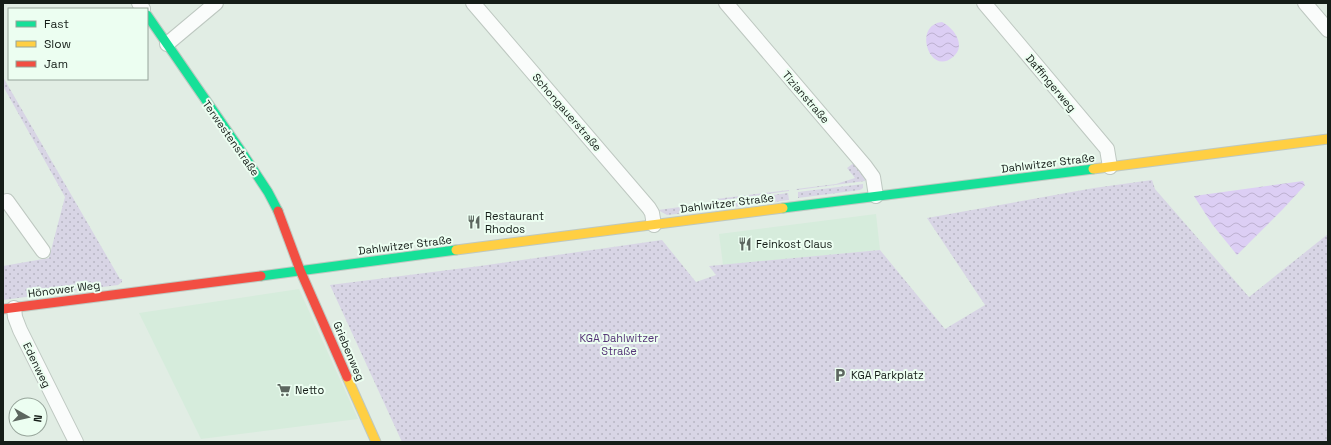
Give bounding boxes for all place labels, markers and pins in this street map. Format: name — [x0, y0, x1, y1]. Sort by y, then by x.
place label: Restaurant Rhodos — [485, 209, 544, 236]
restaurant icon: Restaurant Rhodos — [466, 214, 482, 230]
restaurant icon: Feinkost Claus — [737, 236, 753, 252]
place label: Feinkost Claus — [756, 237, 832, 251]
parking icon: KGA Parkplatz — [832, 367, 848, 383]
place label: KGA Parkplatz — [851, 368, 924, 382]
supermarket icon: Netto — [276, 382, 292, 398]
place label: Netto — [295, 383, 324, 397]

